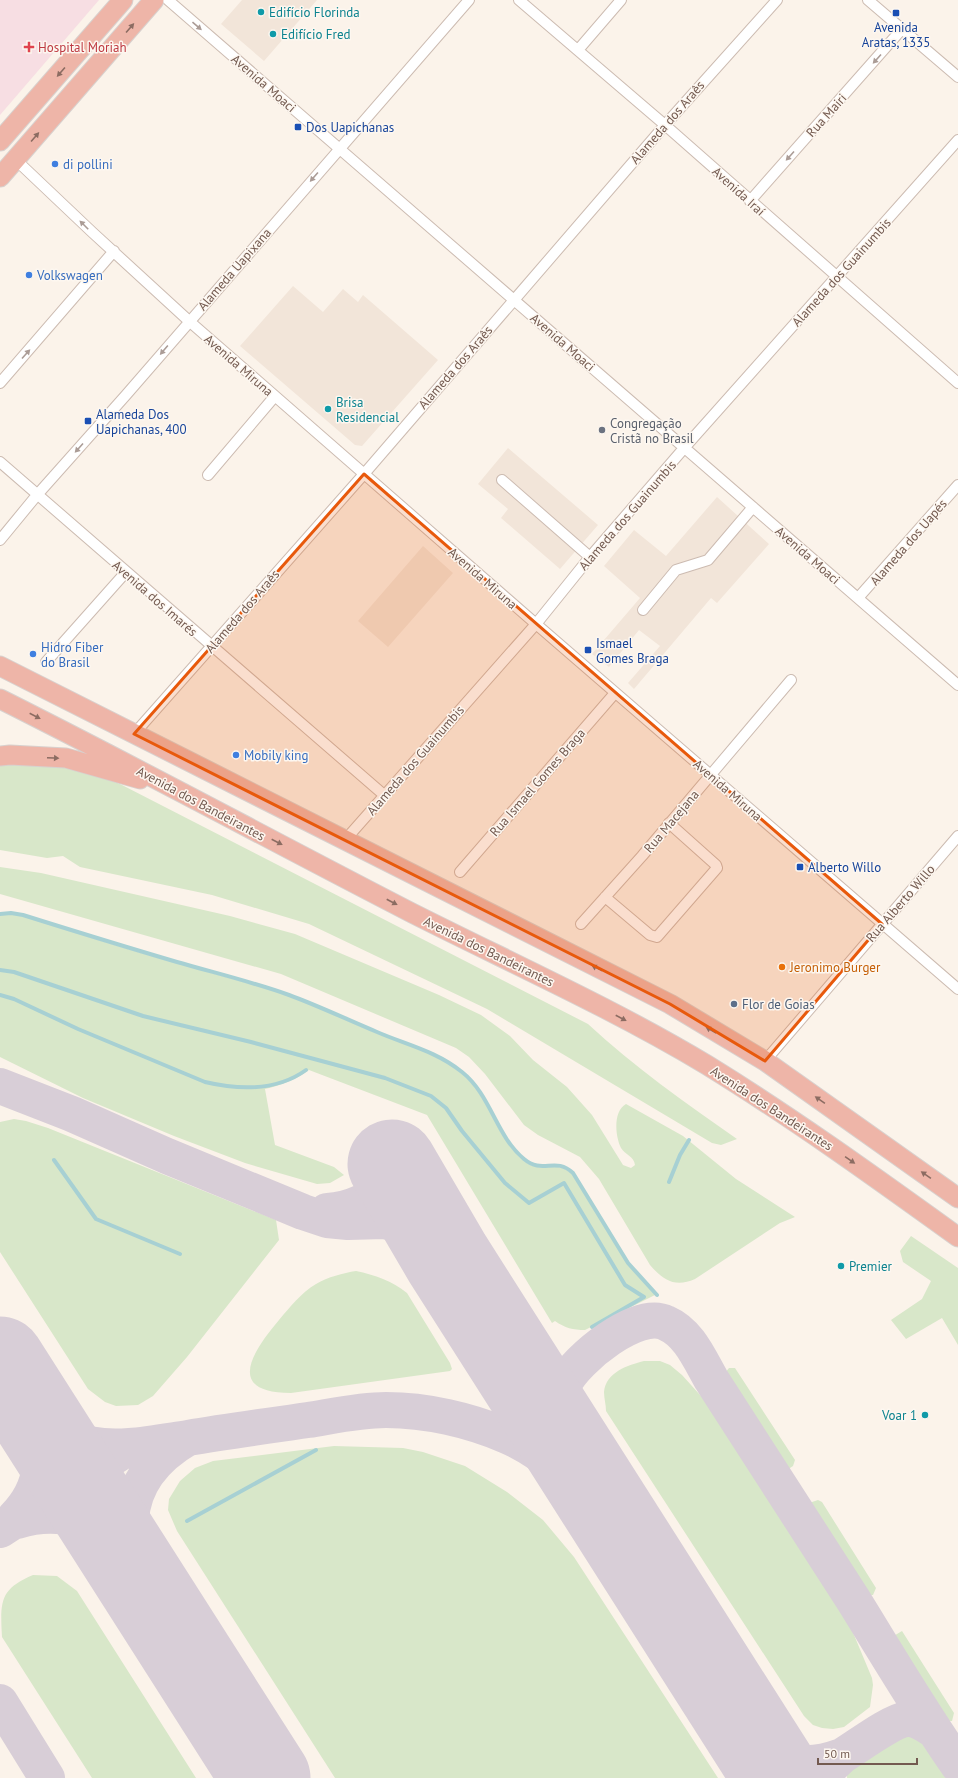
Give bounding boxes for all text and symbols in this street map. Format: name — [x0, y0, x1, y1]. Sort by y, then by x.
place label: Edifício Florinda — [269, 4, 360, 21]
marker: Edifício Florinda — [256, 7, 266, 17]
marker: Avenida Aratas, 1335 — [891, 8, 901, 18]
place label: Avenida Aratas, 1335 — [862, 19, 930, 51]
one-way arrow — [192, 21, 202, 30]
one-way arrow — [125, 23, 134, 34]
place label: Edifício Fred — [281, 26, 351, 43]
marker: Edifício Fred — [268, 29, 278, 39]
place label: Hospital Moriah — [38, 39, 127, 56]
marker: Hospital Moriah — [23, 41, 35, 53]
street label: Avenida Moaci — [228, 51, 300, 116]
one-way arrow — [872, 53, 881, 64]
one-way arrow — [56, 66, 65, 77]
street label: Alameda dos Araês — [627, 77, 708, 168]
street label: Rua Mairi — [802, 90, 850, 141]
place label: Dos Uapichanas — [306, 119, 394, 136]
marker: Dos Uapichanas — [293, 122, 303, 132]
one-way arrow — [30, 131, 39, 142]
one-way arrow — [786, 151, 795, 161]
place label: di pollini — [63, 156, 113, 173]
marker: di pollini — [50, 159, 60, 169]
street label: Avenida Iraí — [709, 163, 769, 220]
one-way arrow — [309, 172, 318, 183]
street label: Alameda dos Guainumbis — [788, 214, 895, 330]
one-way arrow — [79, 220, 89, 230]
street label: Alameda Uapixana — [194, 224, 275, 314]
place label: Volkswagen — [36, 267, 103, 284]
marker: Volkswagen — [24, 270, 34, 280]
street label: Avenida Moaci — [527, 310, 599, 375]
street label: Alameda dos Araês — [415, 322, 496, 413]
street label: Avenida Miruna — [201, 331, 277, 400]
one-way arrow — [159, 345, 168, 356]
one-way arrow — [21, 349, 31, 359]
place label: Brisa Residencial — [336, 394, 399, 426]
marker: Brisa Residencial — [323, 404, 333, 414]
place label: Alameda Dos Uapichanas, 400 — [96, 406, 187, 438]
place label: Congregação Cristã no Brasil — [610, 415, 694, 447]
marker: Alameda Dos Uapichanas, 400 — [83, 416, 93, 426]
marker: Congregação Cristã no Brasil — [597, 425, 607, 435]
one-way arrow — [74, 443, 83, 454]
street label: Alameda dos Guainumbis — [575, 457, 680, 574]
street label: Alameda dos Uapés — [866, 496, 951, 589]
street label: Avenida Moaci — [772, 523, 844, 588]
street label: Avenida Miruna — [445, 544, 521, 613]
street label: Avenida dos Imarés — [109, 557, 201, 640]
street label: Alameda dos Araês — [202, 566, 283, 657]
place label: Ismael Gomes Braga — [596, 635, 669, 667]
place label: Hidro Fiber do Brasil — [41, 639, 104, 671]
marker: Ismael Gomes Braga — [583, 645, 593, 655]
marker: Hidro Fiber do Brasil — [28, 649, 38, 659]
street label: Alameda dos Guainumbis — [363, 702, 468, 819]
one-way arrow — [29, 713, 41, 720]
street label: Rua Ismael Gomes Braga — [486, 725, 589, 840]
place label: Mobily king — [244, 747, 308, 764]
marker: Mobily king — [231, 750, 241, 760]
one-way arrow — [47, 754, 59, 761]
street label: Avenida Miruna — [690, 756, 766, 825]
street label: Avenida dos Bandeirantes — [134, 762, 268, 844]
street label: Rua Macejana — [640, 786, 703, 856]
one-way arrow — [271, 839, 283, 846]
place label: Alberto Willo — [808, 859, 881, 876]
street label: Rua Alberto Willo — [862, 861, 939, 946]
marker: Alberto Willo — [795, 862, 805, 872]
one-way arrow — [387, 899, 398, 906]
street label: Avenida dos Bandeirantes — [421, 912, 557, 990]
place label: Jeronimo Burger — [789, 959, 881, 976]
marker: Jeronimo Burger — [777, 962, 787, 972]
one-way arrow — [591, 964, 603, 971]
place label: Flor de Goias — [742, 996, 815, 1013]
marker: Flor de Goias — [729, 999, 739, 1009]
one-way arrow — [615, 1015, 627, 1021]
one-way arrow — [705, 1026, 717, 1033]
street label: Avenida dos Bandeirantes — [707, 1062, 836, 1154]
one-way arrow — [815, 1096, 825, 1104]
one-way arrow — [845, 1156, 855, 1164]
one-way arrow — [921, 1171, 931, 1179]
place label: Premier — [849, 1258, 892, 1275]
marker: Premier — [836, 1261, 846, 1271]
place label: Voar 1 — [881, 1407, 917, 1424]
marker: Voar 1 — [920, 1410, 930, 1420]
scale bar — [818, 1740, 917, 1766]
text: 50 m — [824, 1746, 850, 1761]

